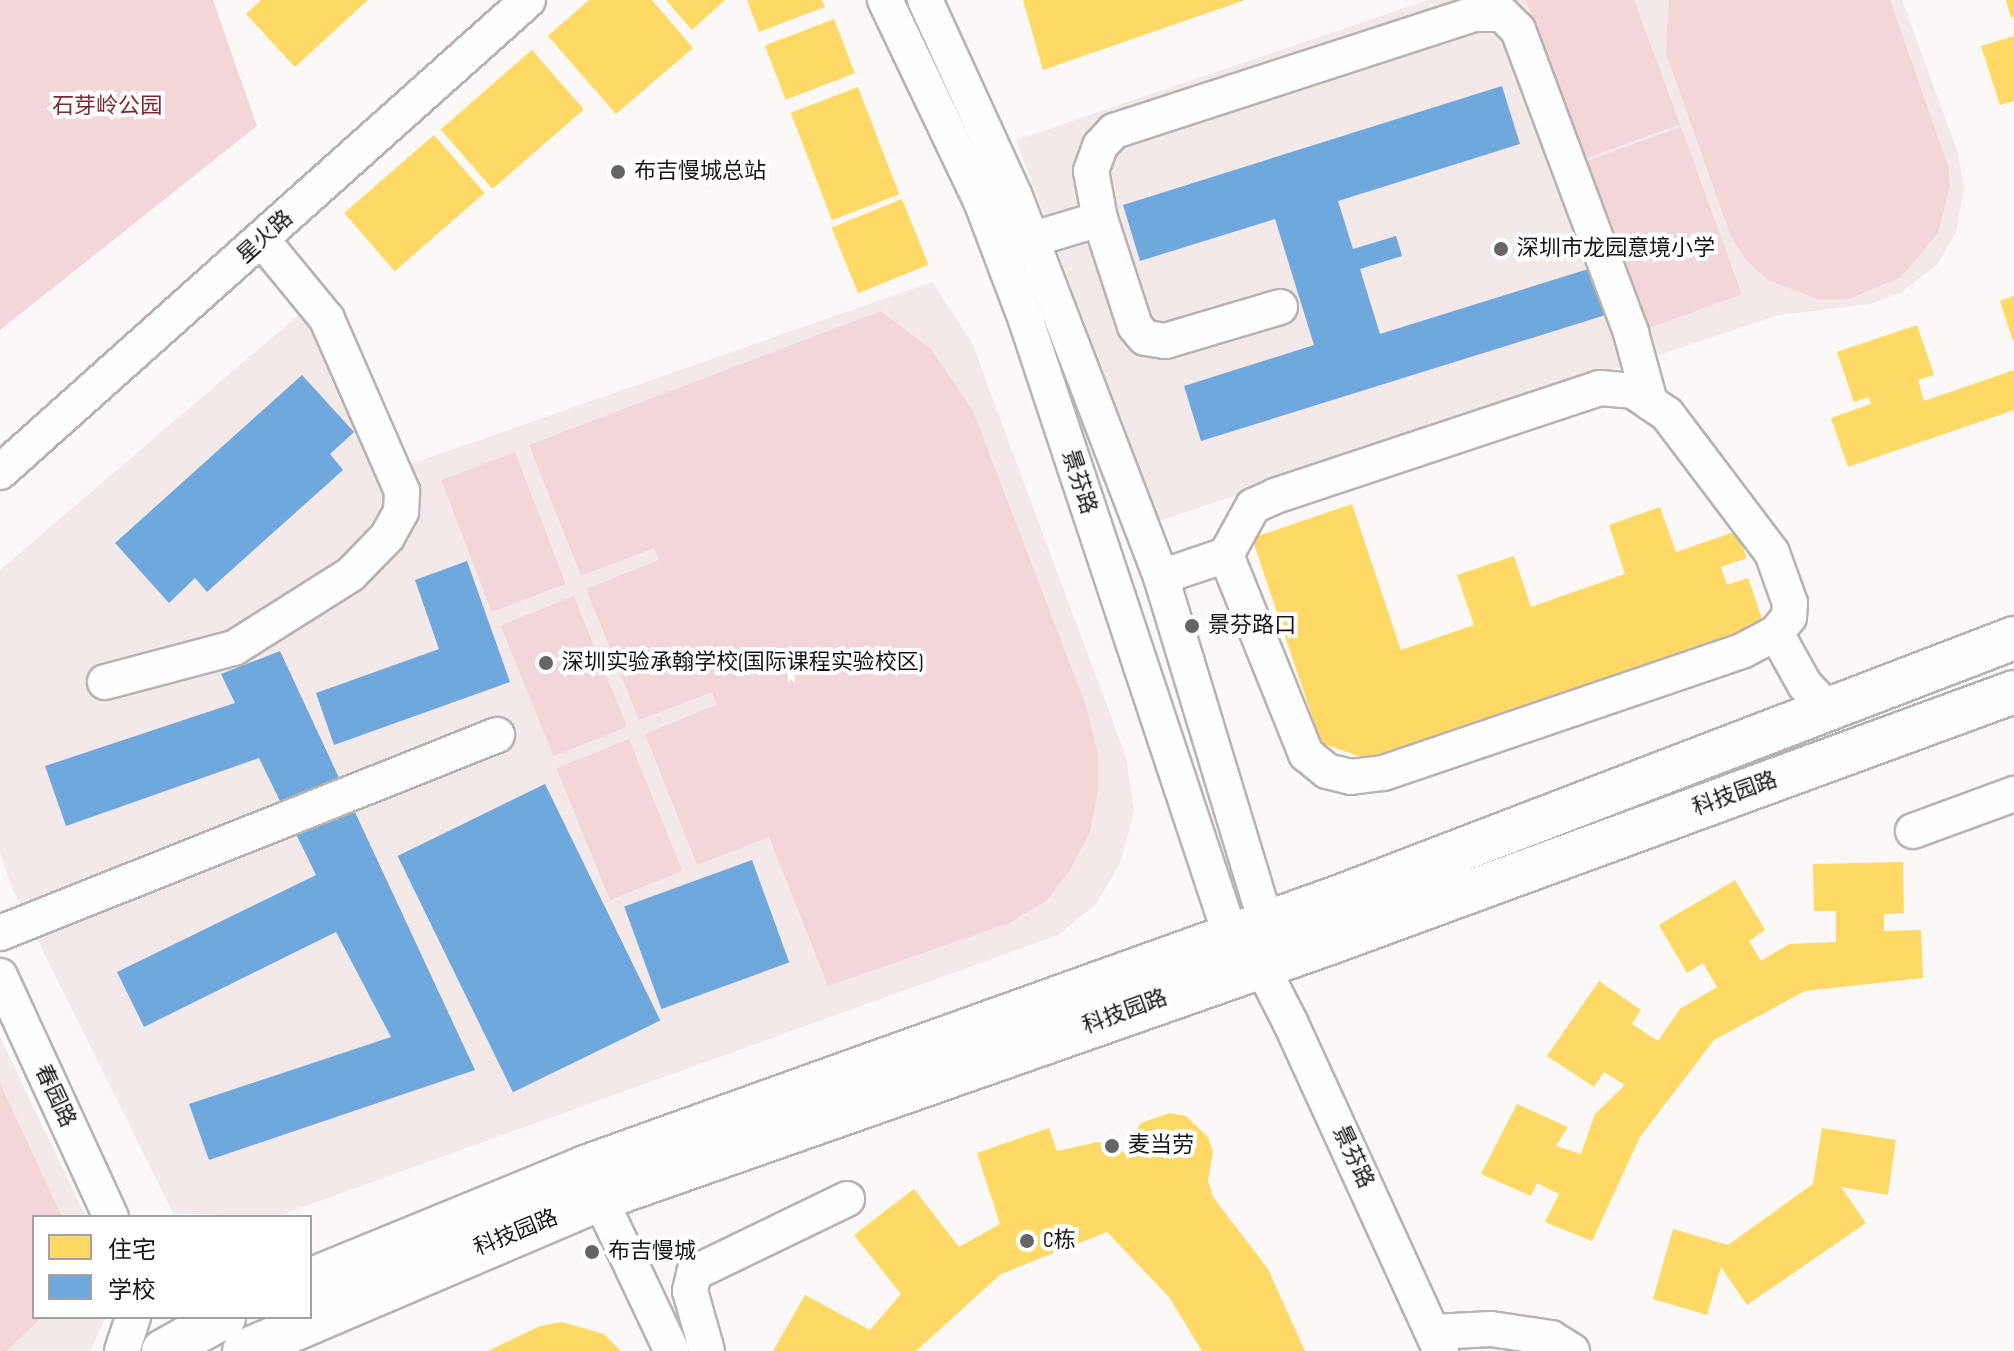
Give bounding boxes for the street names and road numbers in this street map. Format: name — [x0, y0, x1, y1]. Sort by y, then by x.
street label: 星火路 — [232, 205, 298, 269]
street label: 景芬路 — [1056, 447, 1102, 517]
street label: 科技园路 — [1689, 767, 1781, 821]
street label: 科技园路 — [1079, 985, 1171, 1039]
street label: 春园路 — [29, 1061, 81, 1131]
street label: 景芬路 — [1327, 1122, 1379, 1192]
street label: 科技园路 — [470, 1204, 562, 1262]

